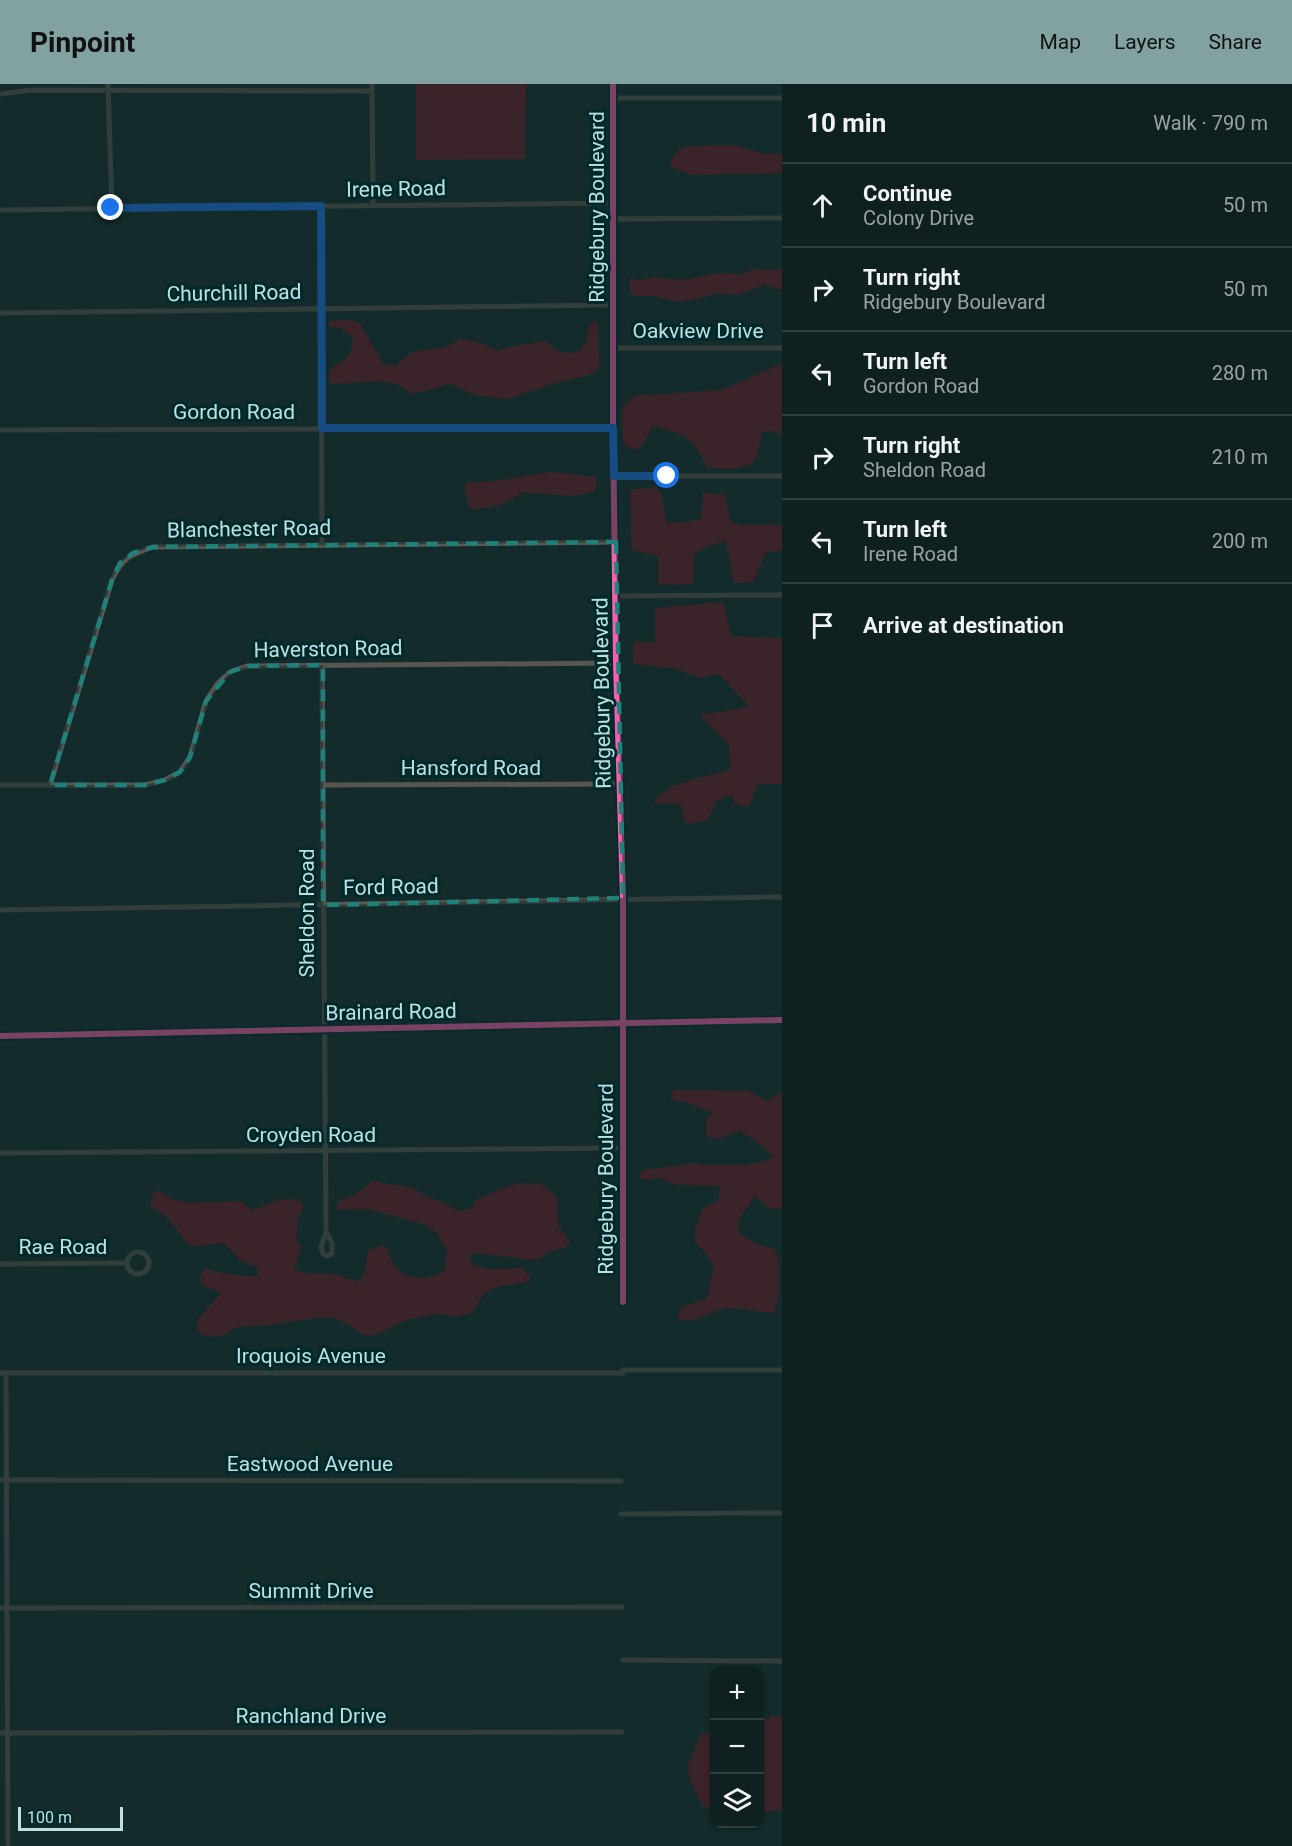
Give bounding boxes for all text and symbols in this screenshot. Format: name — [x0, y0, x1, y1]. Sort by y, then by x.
text: Pinpoint — [30, 26, 135, 59]
text: Map — [1039, 30, 1081, 54]
text: Layers — [1114, 30, 1175, 54]
text: Share — [1208, 30, 1262, 54]
text: 10 min — [806, 108, 886, 138]
street label: Ridgebury Boulevard — [585, 111, 609, 303]
text: Walk · 790 m — [1153, 111, 1268, 135]
street label: Irene Road — [346, 176, 446, 202]
text: Continue — [863, 181, 952, 206]
icon: ahead — [806, 189, 839, 222]
text: 50 m — [1223, 193, 1268, 217]
route end — [97, 194, 123, 220]
text: Colony Drive — [863, 206, 974, 230]
text: Turn right — [863, 265, 960, 290]
icon: right — [806, 273, 839, 306]
text: 50 m — [1223, 277, 1268, 301]
street label: Churchill Road — [166, 280, 302, 306]
text: Ridgebury Boulevard — [863, 290, 1045, 314]
street label: Oakview Drive — [632, 319, 764, 343]
text: Turn left — [863, 349, 947, 374]
icon: left — [806, 357, 839, 390]
text: 280 m — [1212, 361, 1268, 385]
text: Gordon Road — [863, 374, 979, 398]
street label: Gordon Road — [173, 400, 295, 424]
text: Turn right — [863, 433, 960, 458]
icon: right — [806, 441, 839, 474]
text: 210 m — [1212, 445, 1268, 469]
text: Sheldon Road — [863, 458, 986, 482]
route start — [653, 462, 679, 488]
street label: Blanchester Road — [167, 516, 331, 542]
text: Turn left — [863, 517, 947, 542]
icon: left — [806, 525, 839, 558]
text: 200 m — [1212, 529, 1268, 553]
text: Irene Road — [863, 542, 958, 566]
street label: Ridgebury Boulevard — [588, 597, 616, 789]
icon: arrive — [806, 609, 839, 642]
text: Arrive at destination — [863, 613, 1064, 638]
street label: Haverston Road — [253, 636, 403, 662]
street label: Hansford Road — [401, 756, 541, 780]
street label: Sheldon Road — [295, 848, 319, 978]
street label: Ford Road — [343, 874, 439, 900]
street label: Brainard Road — [325, 999, 457, 1025]
street label: Ridgebury Boulevard — [594, 1083, 618, 1275]
street label: Croyden Road — [246, 1123, 376, 1147]
street label: Rae Road — [19, 1235, 107, 1259]
street label: Iroquois Avenue — [236, 1344, 386, 1368]
street label: Eastwood Avenue — [227, 1452, 393, 1476]
street label: Summit Drive — [248, 1579, 374, 1603]
map controls — [710, 1666, 764, 1828]
button: + — [710, 1666, 764, 1720]
street label: Ranchland Drive — [236, 1704, 386, 1728]
button: − — [710, 1720, 764, 1774]
button: layers — [710, 1774, 764, 1828]
scale bar — [18, 1804, 123, 1832]
text: 100 m — [27, 1808, 72, 1827]

